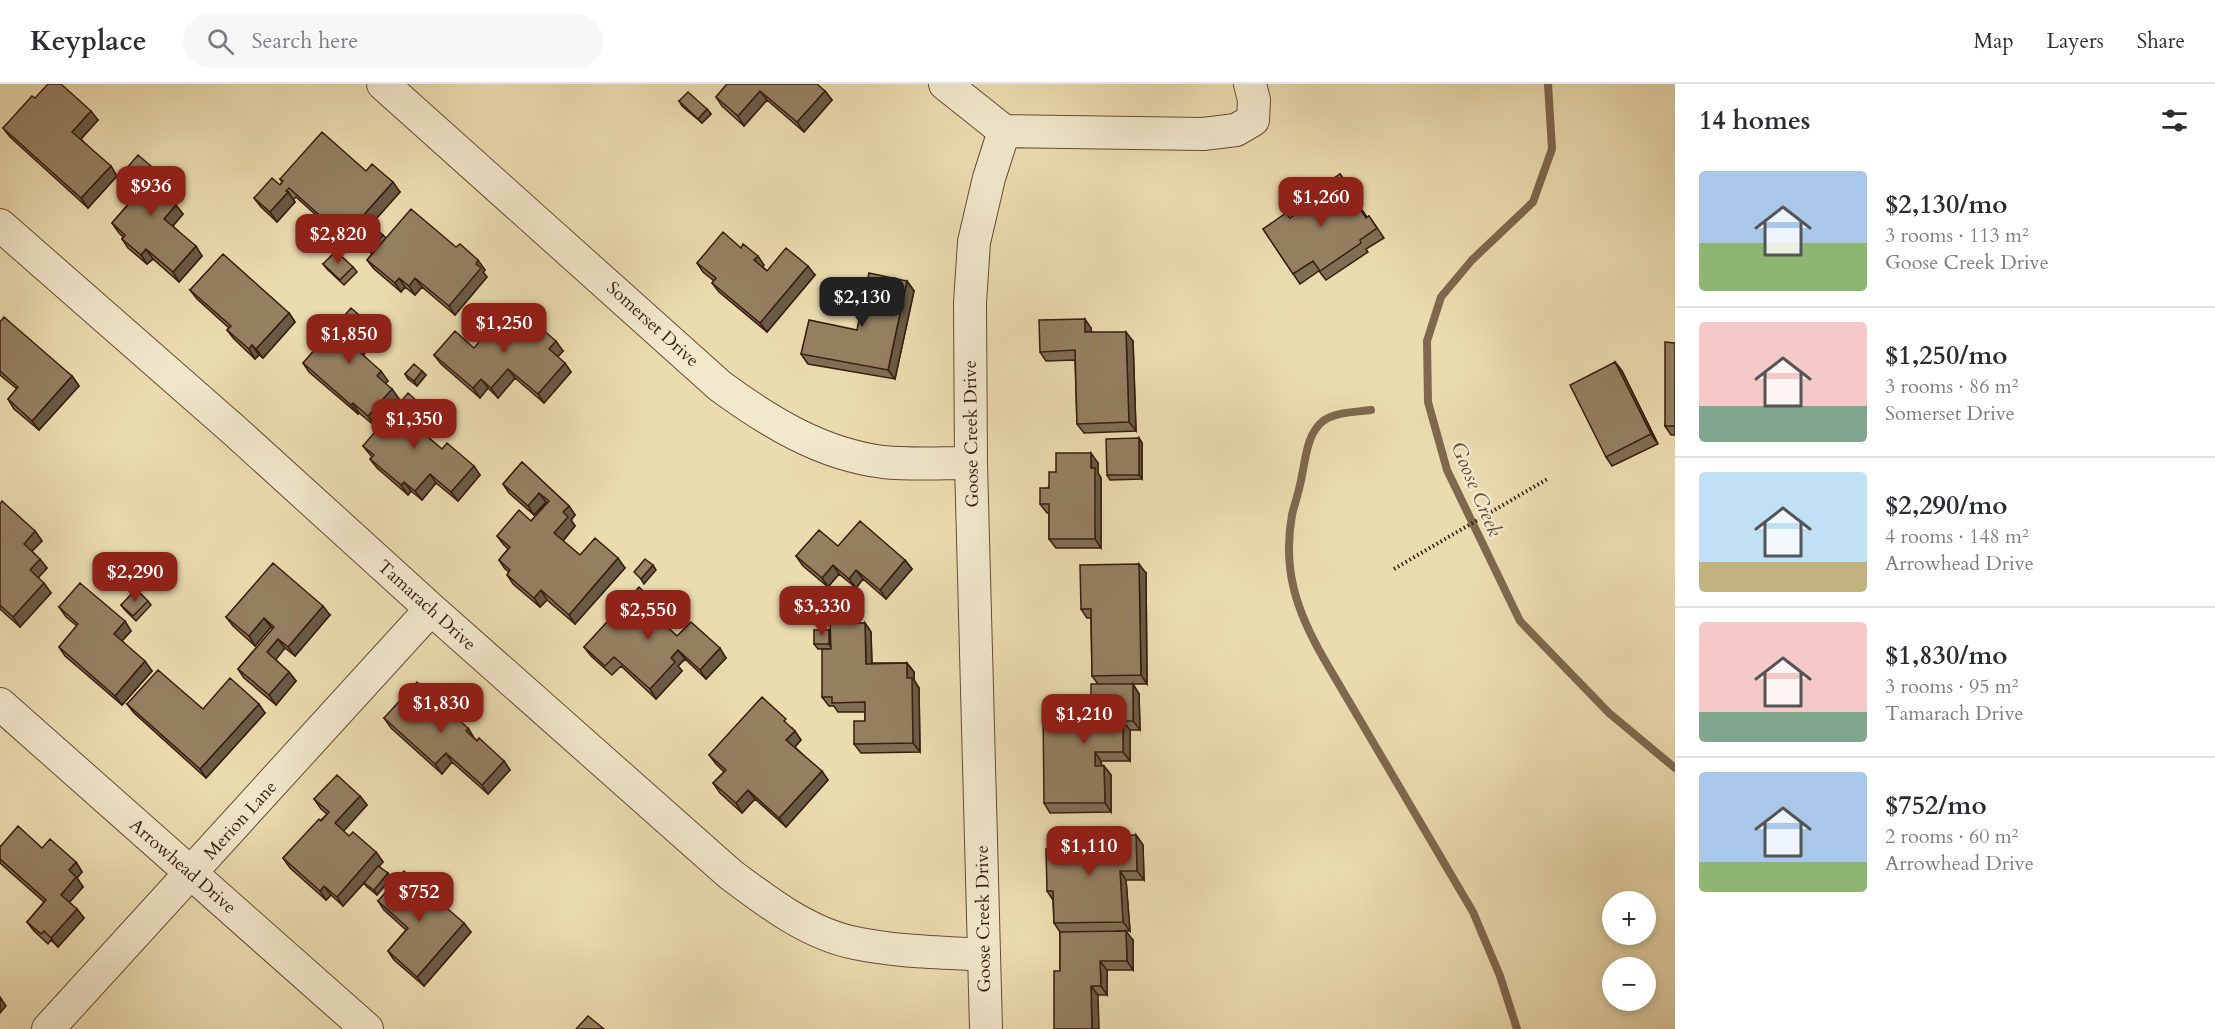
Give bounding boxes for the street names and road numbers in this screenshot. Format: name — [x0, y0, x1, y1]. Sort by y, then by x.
street label: Somerset Drive — [601, 276, 704, 373]
street label: Goose Creek Drive — [958, 360, 985, 508]
street label: Tamarach Drive — [372, 554, 481, 656]
street label: Merion Lane — [198, 775, 283, 865]
street label: Arrowhead Drive — [124, 813, 241, 920]
street label: Goose Creek Drive — [970, 845, 997, 993]

